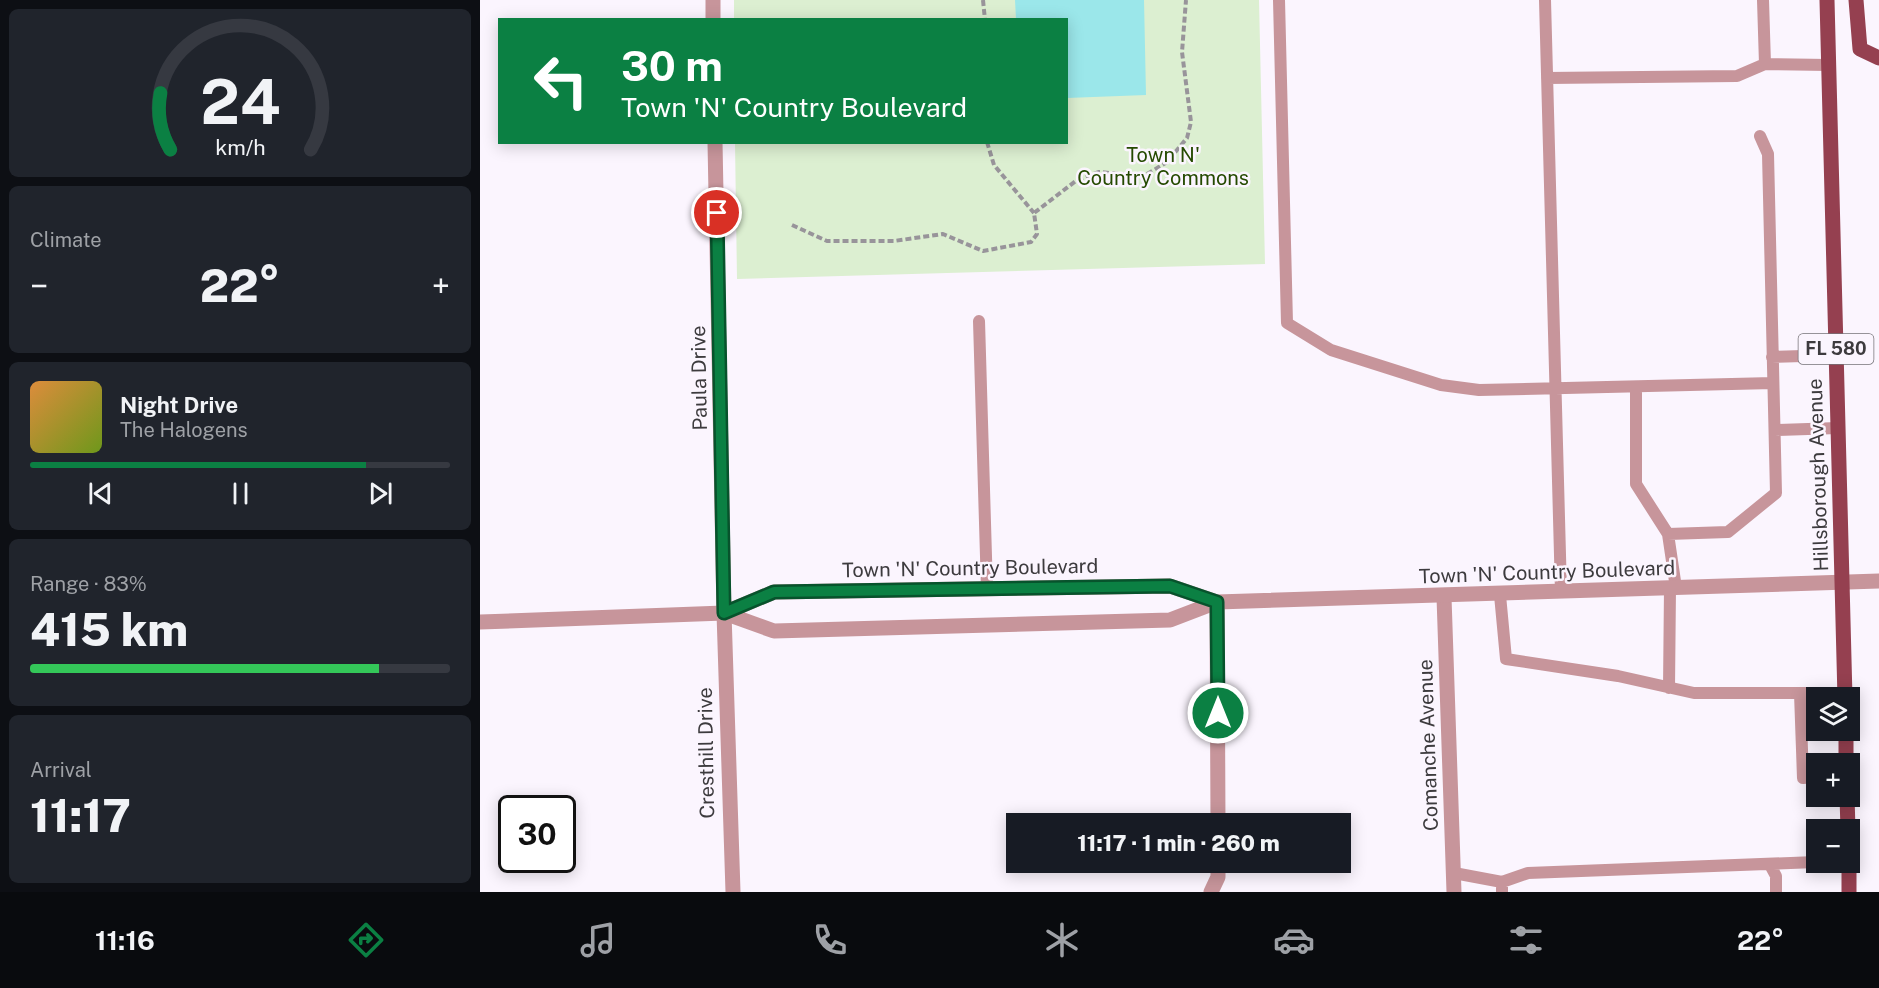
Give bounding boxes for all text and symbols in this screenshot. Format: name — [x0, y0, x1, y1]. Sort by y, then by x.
text: 30 m — [621, 41, 723, 90]
icon: left — [522, 42, 600, 120]
text: 24 — [200, 65, 280, 138]
text: Town 'N' Country Boulevard — [621, 91, 967, 123]
text: km/h — [215, 135, 265, 160]
park label: Town N' Country Commons — [1077, 143, 1249, 190]
pin — [691, 187, 742, 238]
icon: arrive — [700, 196, 733, 229]
text: Climate — [30, 228, 102, 252]
text: 22° — [200, 259, 280, 312]
text: − — [30, 267, 48, 305]
text: + — [432, 267, 450, 305]
street label: Paula Drive — [686, 325, 712, 431]
road number: FL 580 — [1798, 334, 1874, 364]
street label: Hillsborough Avenue — [1803, 378, 1833, 572]
text: Night Drive — [120, 392, 238, 418]
text: The Halogens — [120, 418, 248, 442]
icon: previous — [84, 477, 117, 510]
icon: pause — [224, 477, 257, 510]
icon: next — [364, 477, 397, 510]
street label: Town 'N' Country Boulevard — [842, 554, 1098, 582]
street label: Town 'N' Country Boulevard — [1418, 556, 1676, 588]
text: Range · 83% — [30, 572, 147, 596]
text: 415 km — [30, 603, 188, 656]
street label: Comanche Avenue — [1413, 659, 1443, 831]
position arrow — [1186, 681, 1250, 745]
street label: Cresthill Drive — [693, 687, 719, 819]
map controls — [1806, 687, 1860, 873]
button: layers — [1806, 687, 1860, 741]
button: + — [1806, 753, 1860, 807]
text: Arrival — [30, 758, 92, 782]
text: 11:17 — [30, 789, 131, 842]
speed limit sign: 30 — [498, 795, 576, 873]
button: − — [1806, 819, 1860, 873]
text: 11:17 · 1 min · 260 m — [1077, 830, 1280, 856]
icon: directions — [345, 919, 387, 961]
icon: music — [577, 919, 619, 961]
icon: phone — [809, 919, 851, 961]
icon: climate — [1041, 919, 1083, 961]
icon: car — [1273, 919, 1315, 961]
icon: filters — [1505, 919, 1547, 961]
text: 11:16 — [95, 924, 155, 956]
text: 22° — [1737, 924, 1784, 956]

